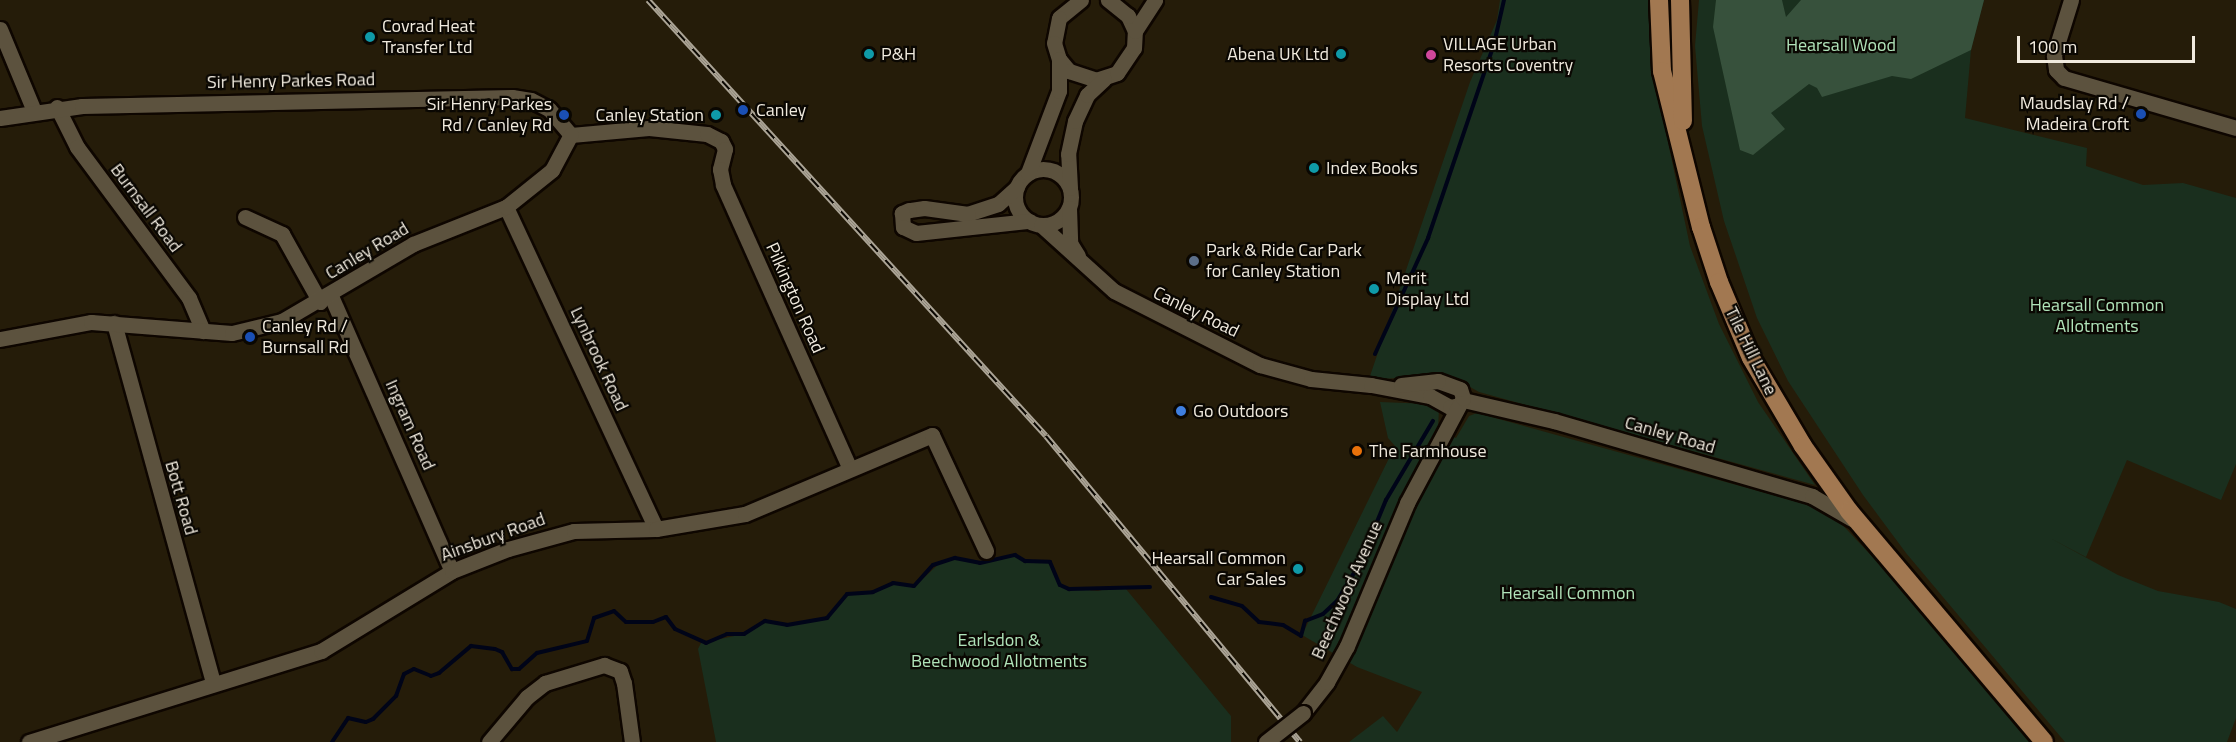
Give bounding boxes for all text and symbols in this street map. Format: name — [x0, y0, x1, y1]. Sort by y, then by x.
place label: Covrad Heat Transfer Ltd — [382, 16, 475, 58]
scale bar — [2020, 24, 2198, 62]
marker: Covrad Heat Transfer Ltd — [363, 30, 377, 44]
text: 100 m — [2028, 33, 2077, 60]
place label: VILLAGE Urban Resorts Coventry — [1443, 34, 1573, 76]
park label: Hearsall Wood — [1786, 34, 1896, 56]
place label: P&H — [881, 43, 916, 65]
place label: Abena UK Ltd — [1227, 43, 1329, 65]
marker: P&H — [862, 47, 876, 61]
marker: Abena UK Ltd — [1334, 47, 1348, 61]
marker: VILLAGE Urban Resorts Coventry — [1424, 48, 1438, 62]
street label: Sir Henry Parkes Road — [207, 69, 375, 93]
place label: Maudslay Rd / Madeira Croft — [2020, 93, 2129, 136]
place label: Sir Henry Parkes Rd / Canley Rd — [427, 94, 552, 136]
place label: Canley — [756, 99, 806, 121]
marker: Canley — [734, 101, 752, 119]
place label: Canley Station — [595, 104, 704, 126]
marker: Maudslay Rd / Madeira Croft — [2134, 107, 2148, 121]
marker: Sir Henry Parkes Rd / Canley Rd — [557, 108, 571, 122]
marker: Canley Station — [709, 108, 723, 122]
place label: Index Books — [1326, 157, 1418, 179]
street label: Burnsall Road — [106, 160, 186, 256]
marker: Index Books — [1307, 161, 1321, 175]
street label: Canley Road — [321, 218, 413, 284]
street label: Pilkington Road — [761, 239, 829, 357]
place label: Park & Ride Car Park for Canley Station — [1206, 240, 1362, 282]
marker: Park & Ride Car Park for Canley Station — [1187, 254, 1201, 268]
place label: Merit Display Ltd — [1386, 268, 1469, 310]
street label: Canley Road — [1149, 282, 1243, 342]
marker: Merit Display Ltd — [1367, 282, 1381, 296]
park label: Hearsall Common Allotments — [2030, 295, 2164, 338]
street label: Tile Hill Lane — [1720, 303, 1782, 399]
street label: Lynbrook Road — [565, 304, 633, 414]
place label: Canley Rd / Burnsall Rd — [262, 316, 349, 358]
marker: Canley Rd / Burnsall Rd — [243, 330, 257, 344]
street label: Ingram Road — [380, 376, 440, 474]
place label: Go Outdoors — [1193, 400, 1288, 422]
marker: Go Outdoors — [1174, 404, 1188, 418]
street label: Canley Road — [1622, 412, 1718, 458]
place label: The Farmhouse — [1369, 440, 1487, 462]
marker: The Farmhouse — [1350, 444, 1364, 458]
street label: Bott Road — [160, 458, 202, 538]
street label: Ainsbury Road — [438, 508, 548, 566]
street label: Beechwood Avenue — [1307, 517, 1387, 663]
place label: Hearsall Common Car Sales — [1152, 548, 1286, 590]
marker: Hearsall Common Car Sales — [1291, 562, 1305, 576]
park label: Hearsall Common — [1501, 582, 1635, 604]
park label: Earlsdon & Beechwood Allotments — [911, 630, 1087, 672]

